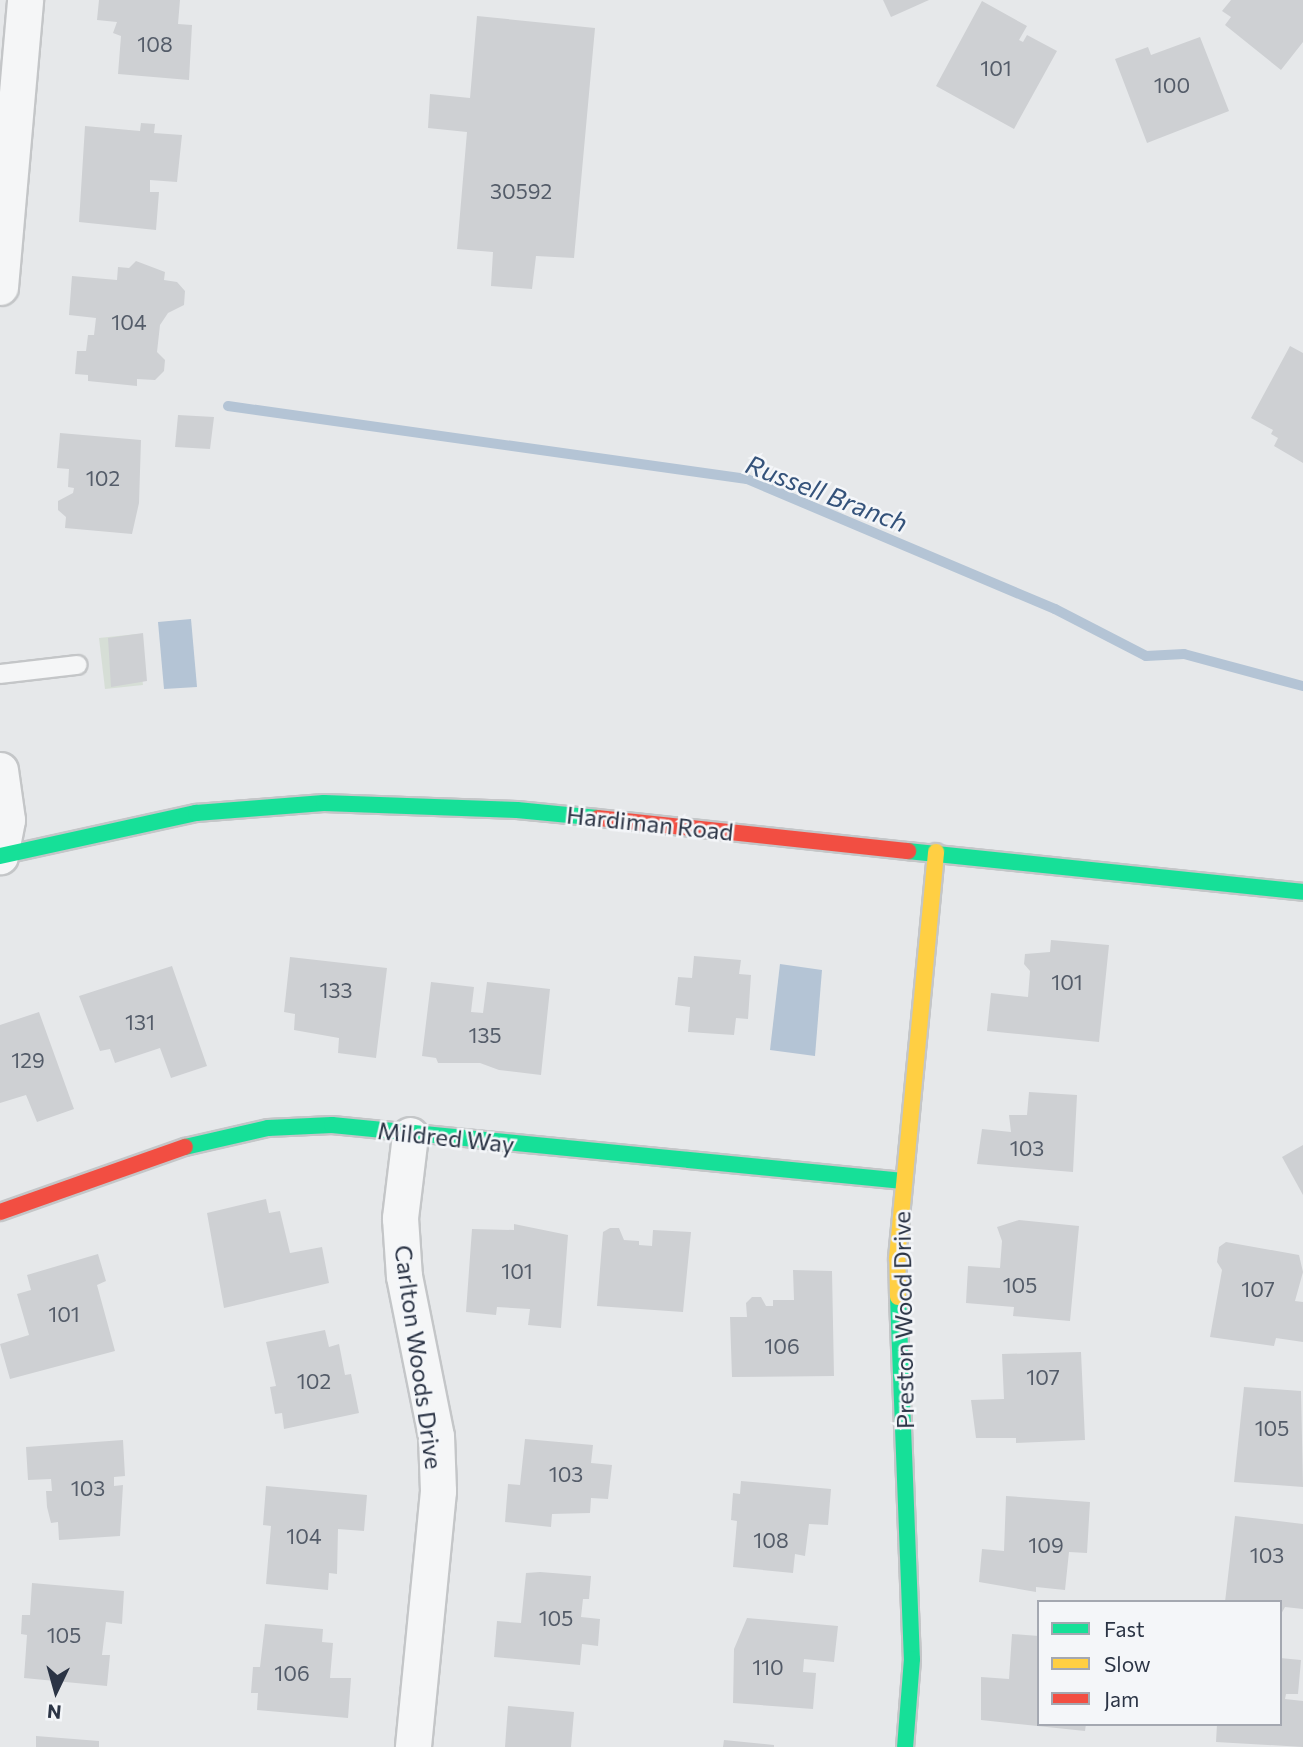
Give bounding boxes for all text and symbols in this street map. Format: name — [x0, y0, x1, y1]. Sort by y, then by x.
house number: 108 — [137, 31, 173, 57]
house number: 101 — [980, 55, 1012, 81]
house number: 100 — [1154, 72, 1190, 98]
house number: 30592 — [490, 178, 552, 204]
house number: 104 — [111, 309, 147, 335]
water label: Russell Branch — [742, 448, 912, 538]
house number: 102 — [86, 465, 120, 491]
street label: Hardiman Road — [565, 800, 735, 846]
house number: 101 — [1051, 969, 1083, 995]
house number: 133 — [320, 977, 352, 1003]
house number: 131 — [125, 1009, 155, 1035]
house number: 135 — [468, 1022, 502, 1048]
house number: 129 — [11, 1047, 45, 1073]
street label: Mildred Way — [376, 1116, 516, 1158]
house number: 103 — [1010, 1135, 1044, 1161]
street label: Preston Wood Drive — [887, 1211, 919, 1429]
street label: Carlton Woods Drive — [389, 1243, 449, 1471]
house number: 101 — [501, 1258, 533, 1284]
house number: 105 — [1003, 1272, 1037, 1298]
house number: 107 — [1241, 1276, 1275, 1302]
house number: 101 — [48, 1301, 80, 1327]
house number: 106 — [764, 1333, 800, 1359]
house number: 107 — [1026, 1364, 1060, 1390]
house number: 102 — [297, 1368, 331, 1394]
house number: 105 — [1255, 1415, 1289, 1441]
house number: 103 — [549, 1461, 583, 1487]
house number: 103 — [71, 1475, 105, 1501]
house number: 104 — [286, 1523, 322, 1549]
house number: 108 — [753, 1527, 789, 1553]
house number: 109 — [1028, 1532, 1064, 1558]
house number: 103 — [1250, 1542, 1284, 1568]
legend — [1037, 1600, 1282, 1726]
house number: 105 — [539, 1605, 573, 1631]
text: Fast — [1104, 1616, 1145, 1641]
house number: 105 — [47, 1622, 81, 1648]
text: Slow — [1104, 1651, 1151, 1676]
house number: 110 — [752, 1654, 784, 1680]
north arrow — [21, 1656, 91, 1726]
house number: 106 — [274, 1660, 310, 1686]
text: Jam — [1104, 1686, 1139, 1711]
text: N — [46, 1700, 62, 1724]

